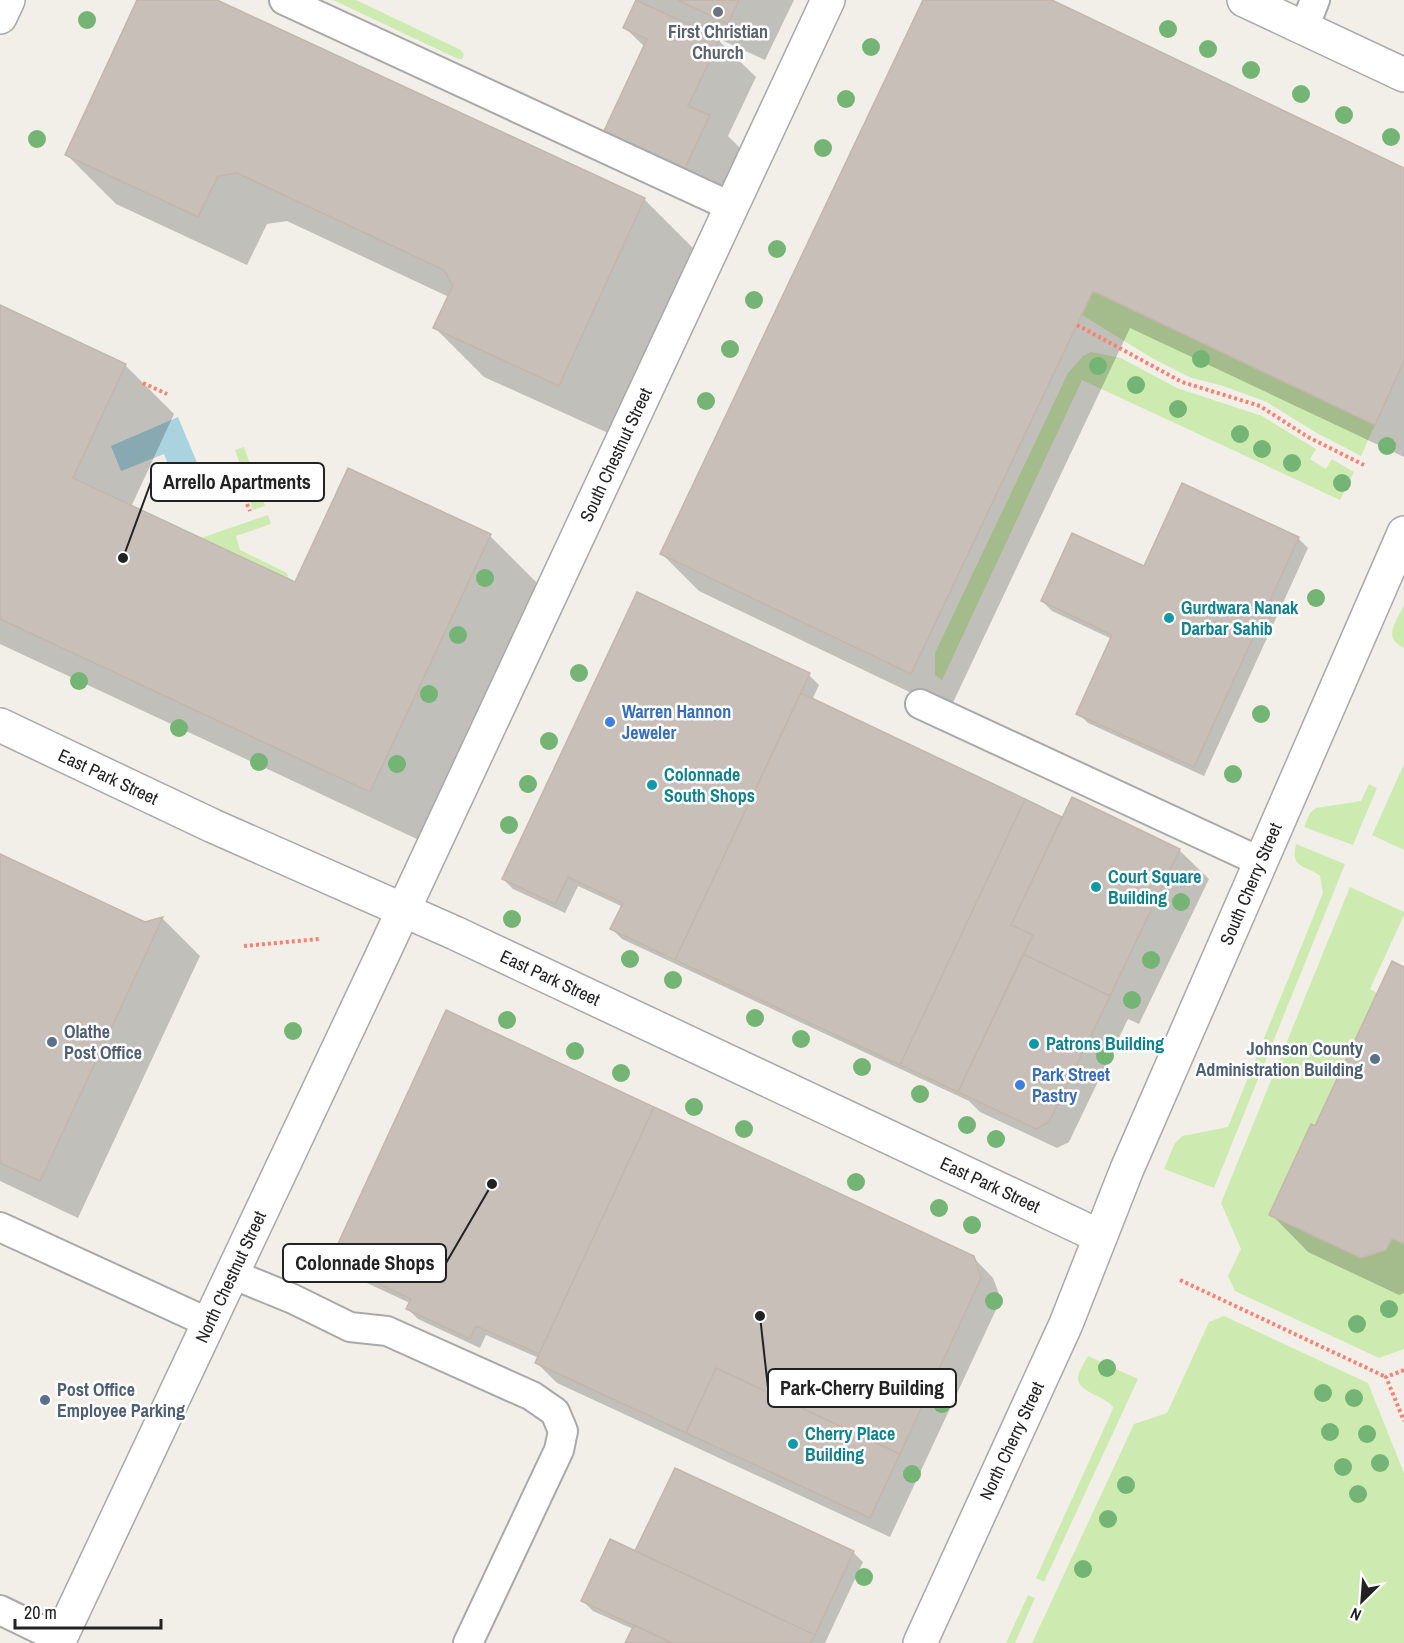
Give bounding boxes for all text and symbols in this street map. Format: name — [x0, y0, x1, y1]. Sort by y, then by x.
marker: First Christian Church — [711, 5, 725, 19]
place label: First Christian Church — [668, 19, 768, 65]
street label: South Chestnut Street — [574, 384, 658, 526]
callout: Arrello Apartments — [151, 463, 324, 501]
text: Arrello Apartments — [163, 468, 311, 495]
place label: Gurdwara Nanak Darbar Sahib — [1181, 595, 1299, 641]
marker: Gurdwara Nanak Darbar Sahib — [1162, 611, 1176, 625]
place label: Warren Hannon Jeweler — [622, 699, 731, 745]
marker: Warren Hannon Jeweler — [603, 715, 617, 729]
street label: East Park Street — [54, 743, 162, 811]
place label: Colonnade South Shops — [664, 762, 755, 808]
marker: Colonnade South Shops — [645, 778, 659, 792]
street label: South Cherry Street — [1214, 819, 1288, 949]
place label: Court Square Building — [1108, 864, 1202, 910]
marker: Court Square Building — [1089, 880, 1103, 894]
street label: East Park Street — [496, 944, 604, 1012]
place label: Olathe Post Office — [64, 1019, 142, 1065]
place label: Patrons Building — [1046, 1031, 1164, 1056]
marker: Olathe Post Office — [45, 1035, 59, 1049]
place label: Johnson County Administration Building — [1196, 1036, 1364, 1082]
marker: Patrons Building — [1027, 1037, 1041, 1051]
marker: Johnson County Administration Building — [1368, 1052, 1382, 1066]
place label: Park Street Pastry — [1032, 1062, 1110, 1108]
marker: Park Street Pastry — [1013, 1078, 1027, 1092]
street label: East Park Street — [936, 1151, 1044, 1219]
street label: North Chestnut Street — [189, 1207, 272, 1347]
callout: Colonnade Shops — [283, 1244, 446, 1282]
text: Colonnade Shops — [295, 1249, 435, 1276]
callout: Park-Cherry Building — [768, 1369, 956, 1407]
text: Park-Cherry Building — [780, 1374, 944, 1401]
place label: Post Office Employee Parking — [57, 1377, 185, 1423]
street label: North Cherry Street — [973, 1378, 1050, 1504]
marker: Post Office Employee Parking — [38, 1393, 52, 1407]
place label: Cherry Place Building — [805, 1421, 895, 1467]
marker: Cherry Place Building — [786, 1437, 800, 1451]
north arrow — [1332, 1571, 1392, 1631]
scale bar — [15, 1592, 160, 1630]
text: 20 m — [24, 1600, 57, 1625]
text: N — [1347, 1603, 1365, 1627]

